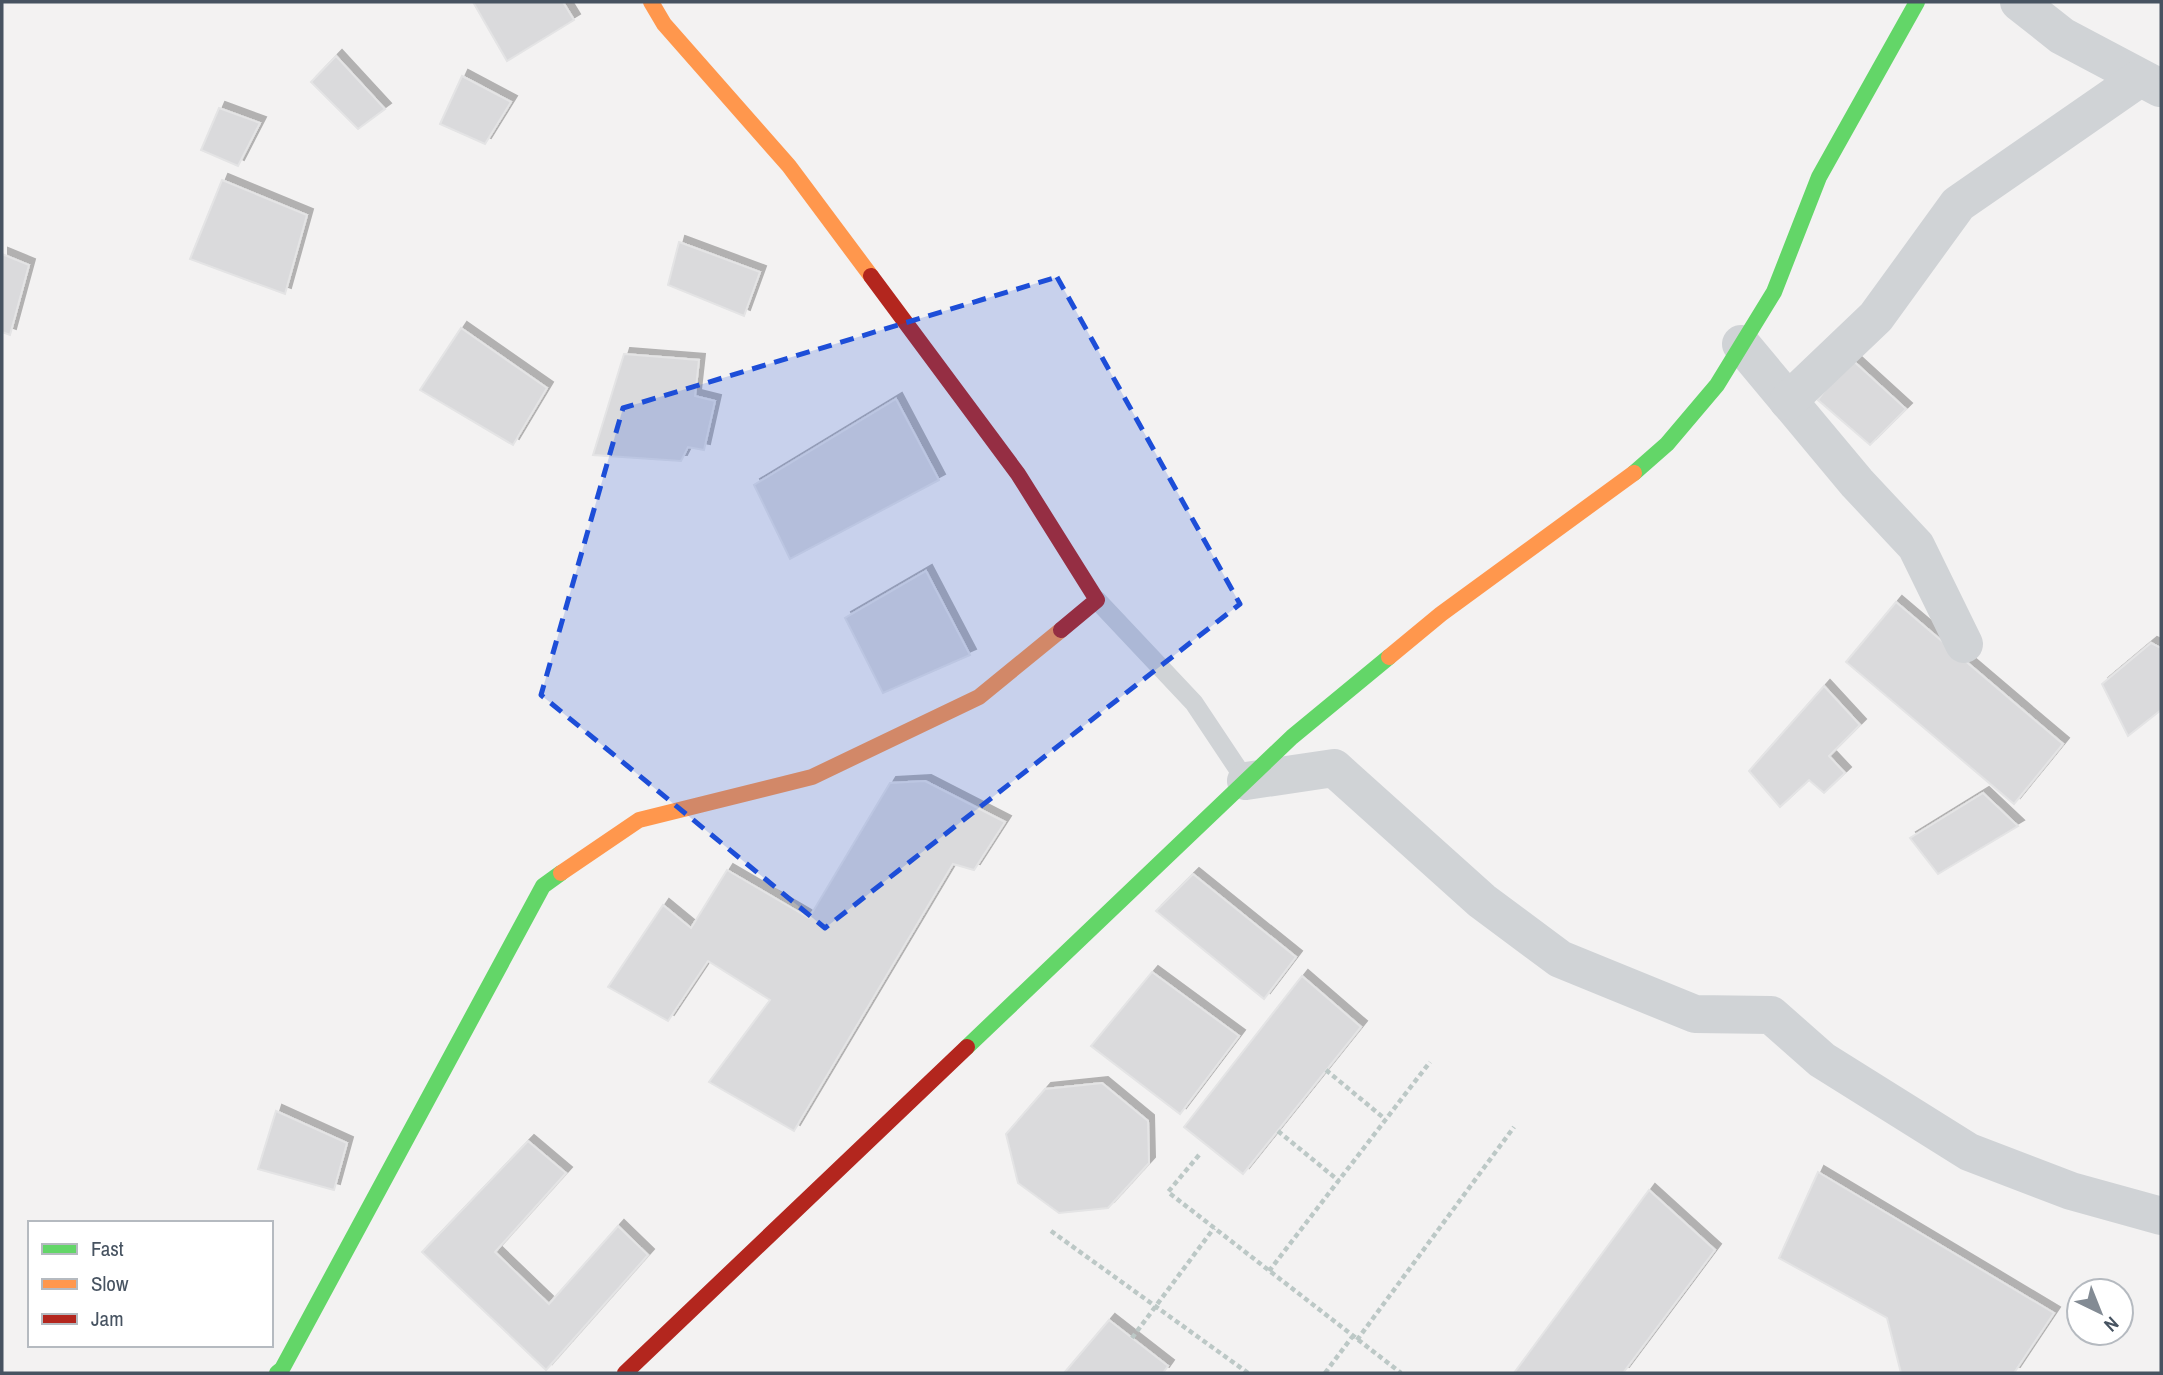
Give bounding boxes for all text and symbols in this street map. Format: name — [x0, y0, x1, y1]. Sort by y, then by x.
legend — [28, 1221, 273, 1347]
text: Fast — [91, 1234, 124, 1263]
text: Slow — [91, 1269, 129, 1298]
north arrow — [2065, 1277, 2135, 1347]
text: Jam — [91, 1304, 124, 1333]
text: N — [2099, 1311, 2125, 1338]

